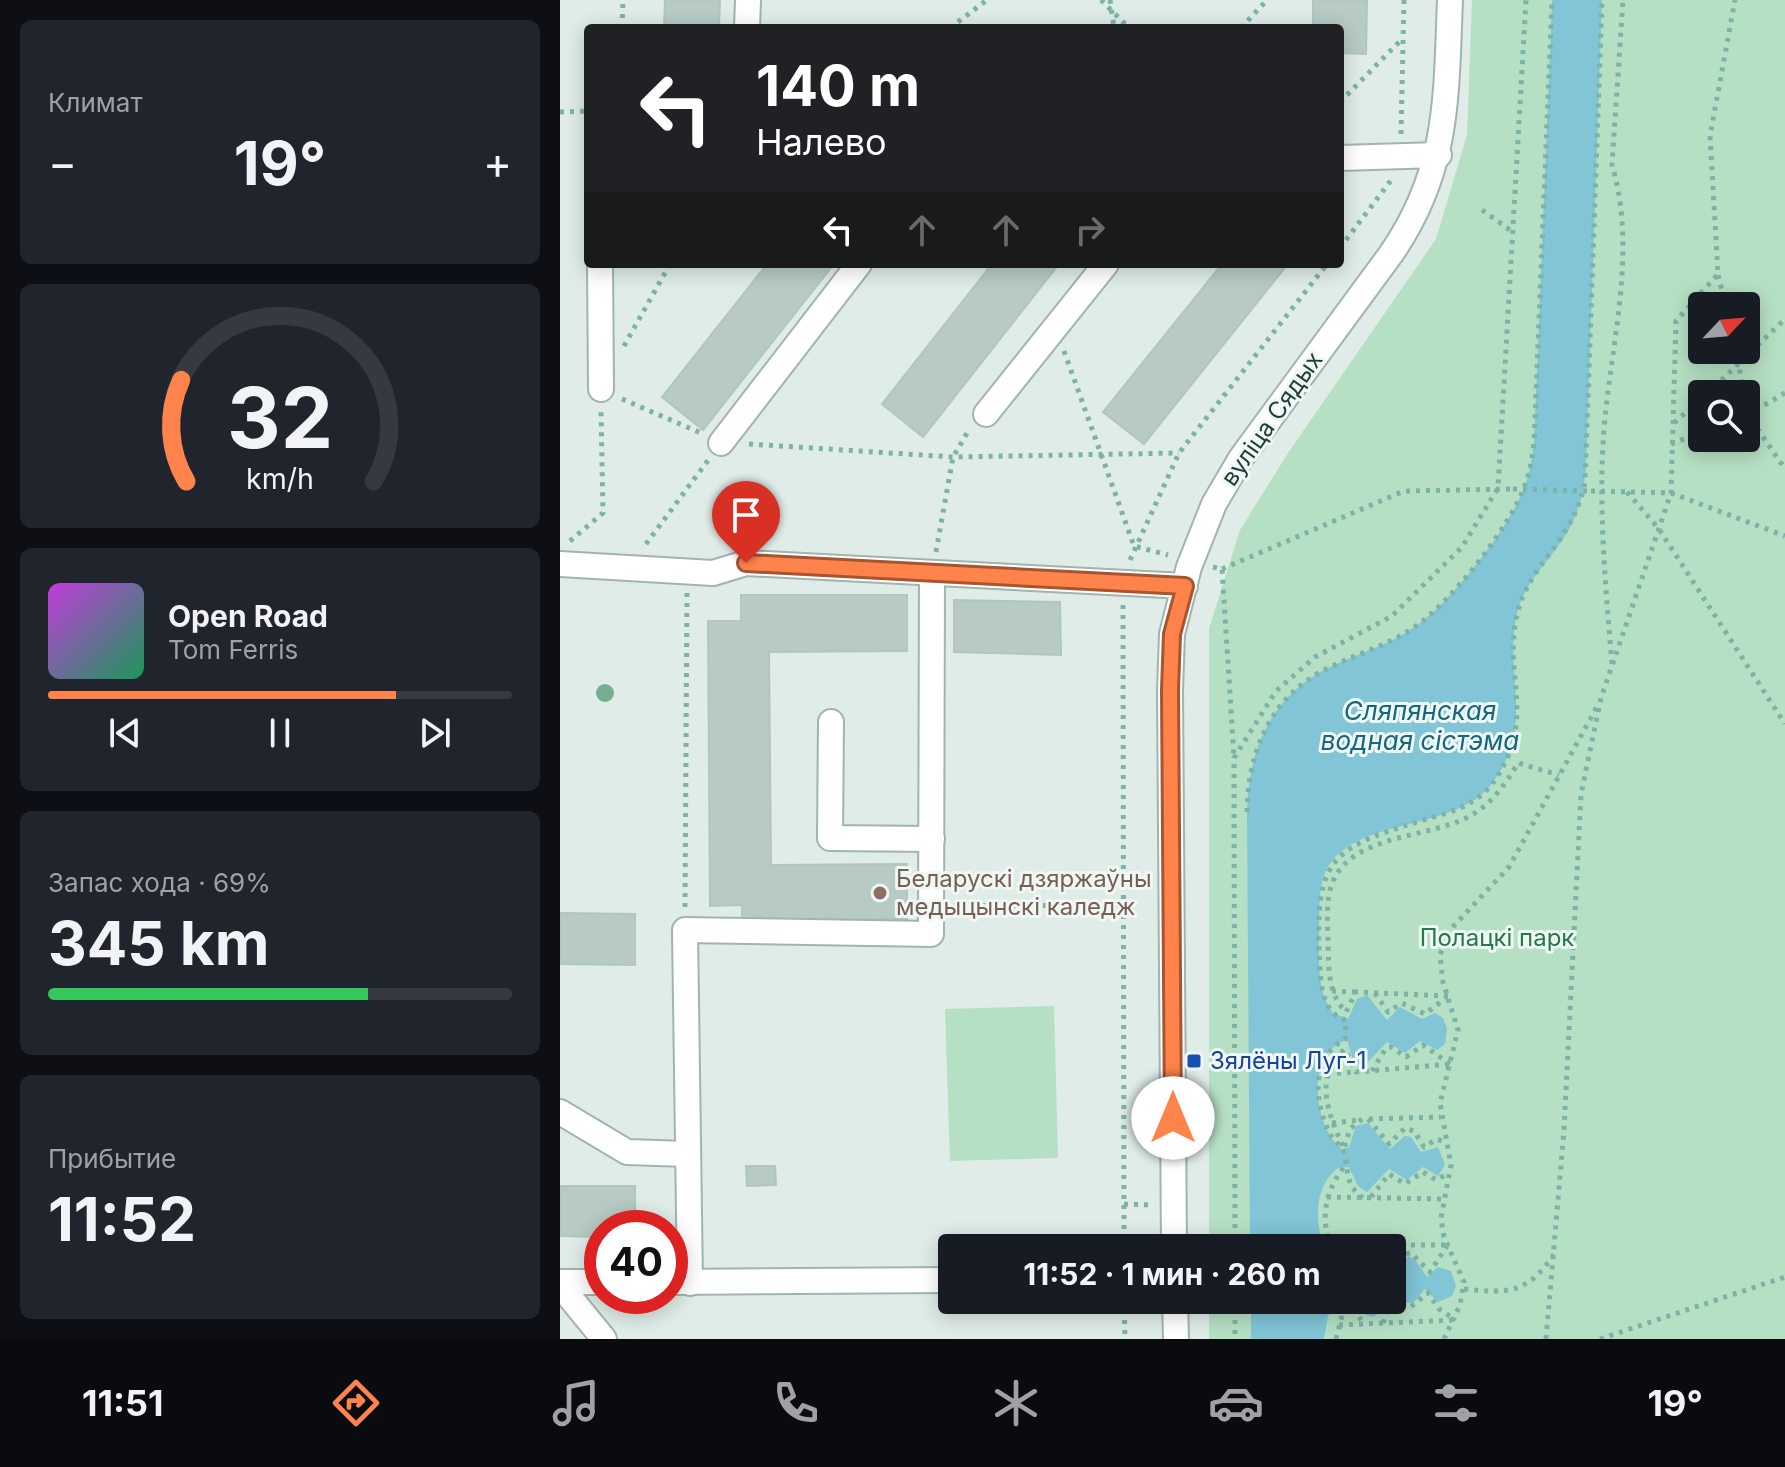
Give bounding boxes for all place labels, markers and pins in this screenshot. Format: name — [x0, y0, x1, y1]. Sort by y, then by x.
pin — [712, 481, 780, 563]
place label: Беларускі дзяржаўны медыцынскі каледж — [896, 864, 1152, 921]
marker: Беларускі дзяржаўны медыцынскі каледж — [871, 884, 889, 902]
place label: Зялёны Луг-1 — [1210, 1046, 1366, 1075]
marker: Зялёны Луг-1 — [1185, 1052, 1203, 1070]

